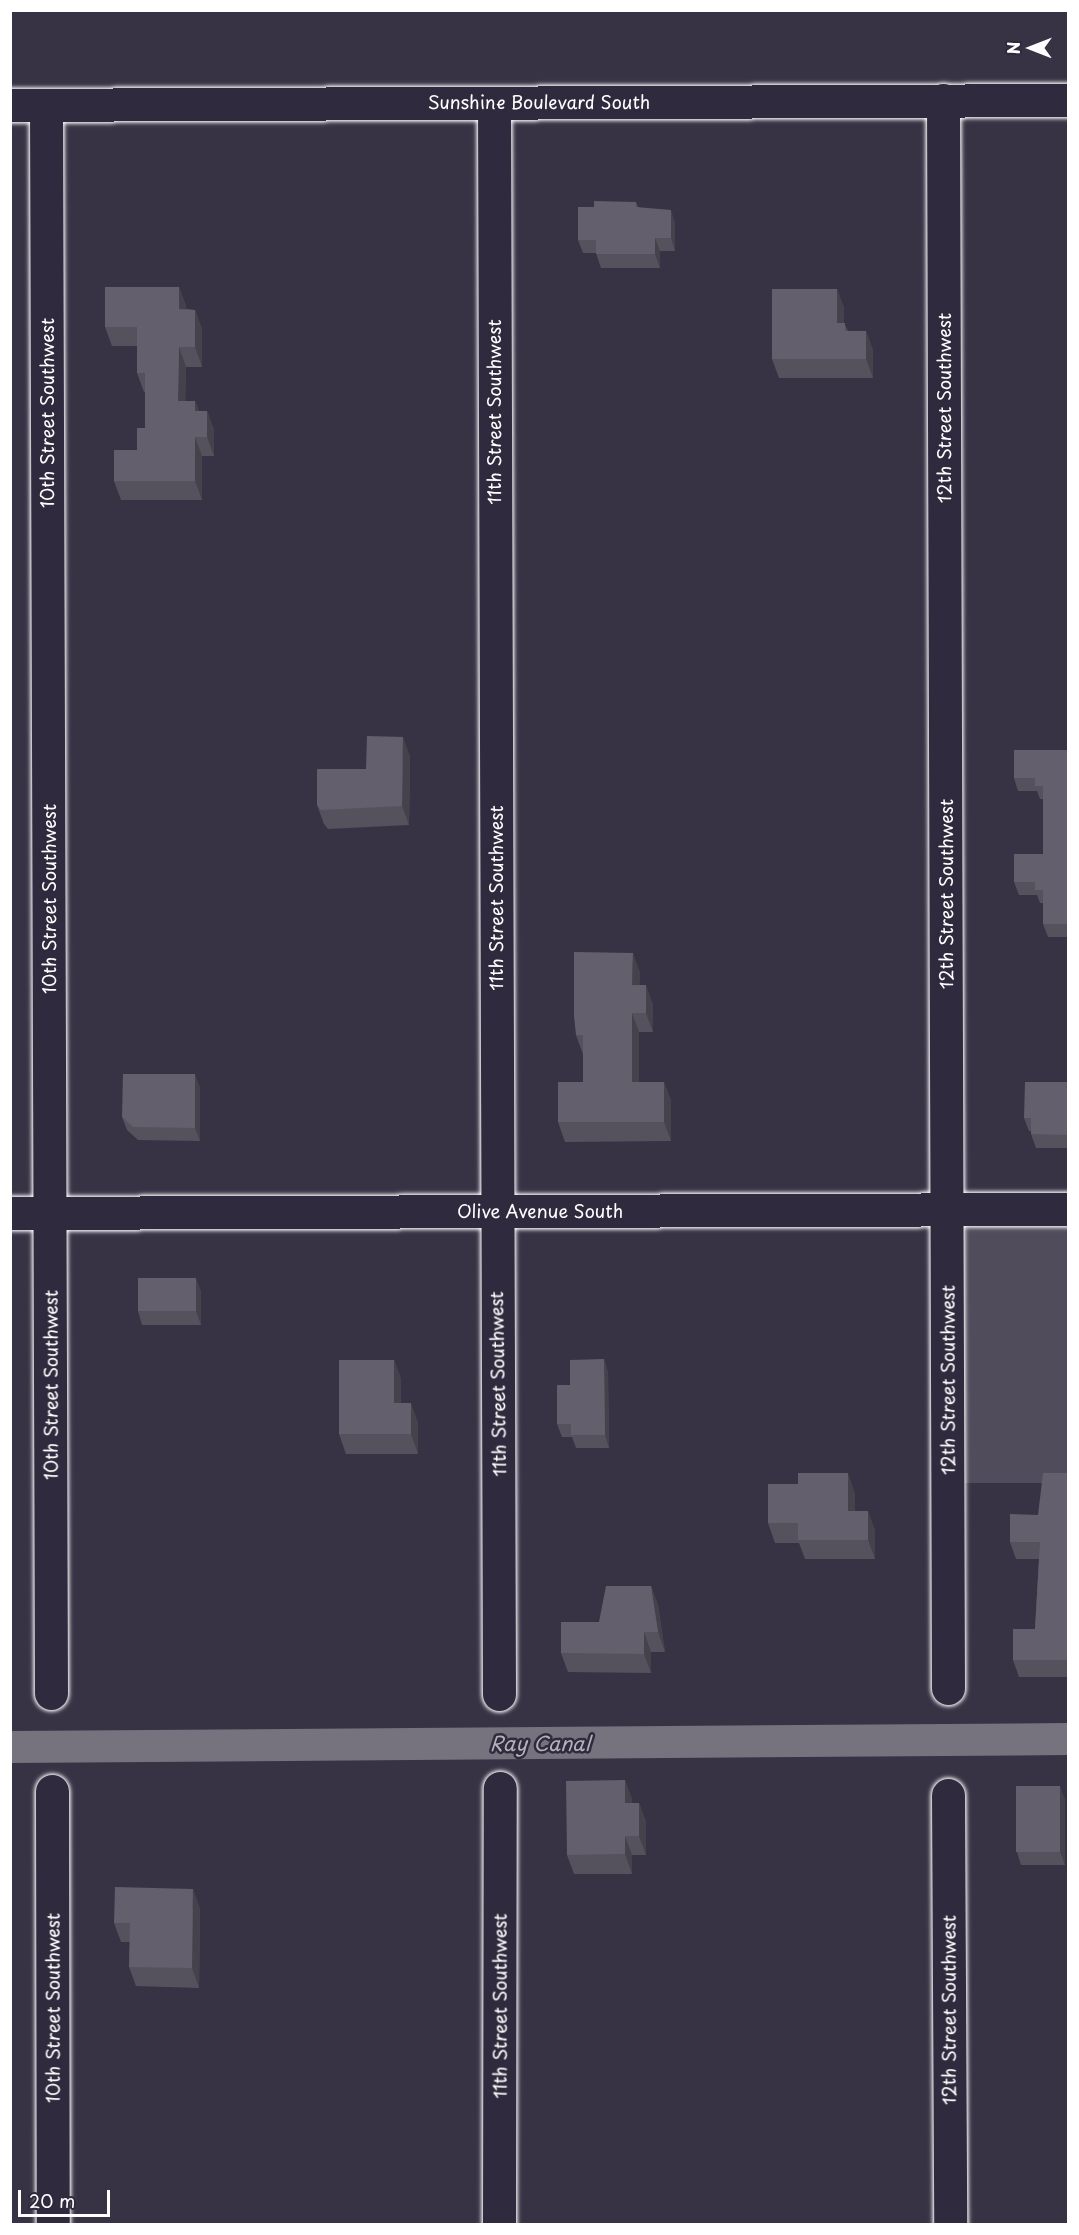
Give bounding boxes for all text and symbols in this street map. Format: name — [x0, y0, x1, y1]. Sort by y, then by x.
north arrow — [1001, 18, 1061, 78]
text: N — [1001, 42, 1025, 54]
street label: Sunshine Boulevard South — [427, 91, 651, 113]
street label: 12th Street Southwest — [933, 311, 955, 505]
street label: 10th Street Southwest — [36, 317, 58, 509]
street label: 11th Street Southwest — [483, 318, 505, 506]
street label: 12th Street Southwest — [935, 797, 957, 991]
street label: 10th Street Southwest — [38, 803, 60, 995]
street label: 11th Street Southwest — [485, 804, 507, 992]
street label: Olive Avenue South — [457, 1200, 623, 1222]
street label: 12th Street Southwest — [937, 1283, 959, 1477]
street label: 10th Street Southwest — [40, 1289, 62, 1481]
street label: 11th Street Southwest — [486, 1290, 510, 1478]
water label: Ray Canal — [489, 1731, 591, 1755]
street label: 10th Street Southwest — [42, 1912, 64, 2104]
street label: 11th Street Southwest — [489, 1912, 511, 2100]
street label: 12th Street Southwest — [938, 1913, 960, 2107]
scale bar — [21, 2178, 112, 2216]
text: 20 m — [29, 2187, 75, 2214]

